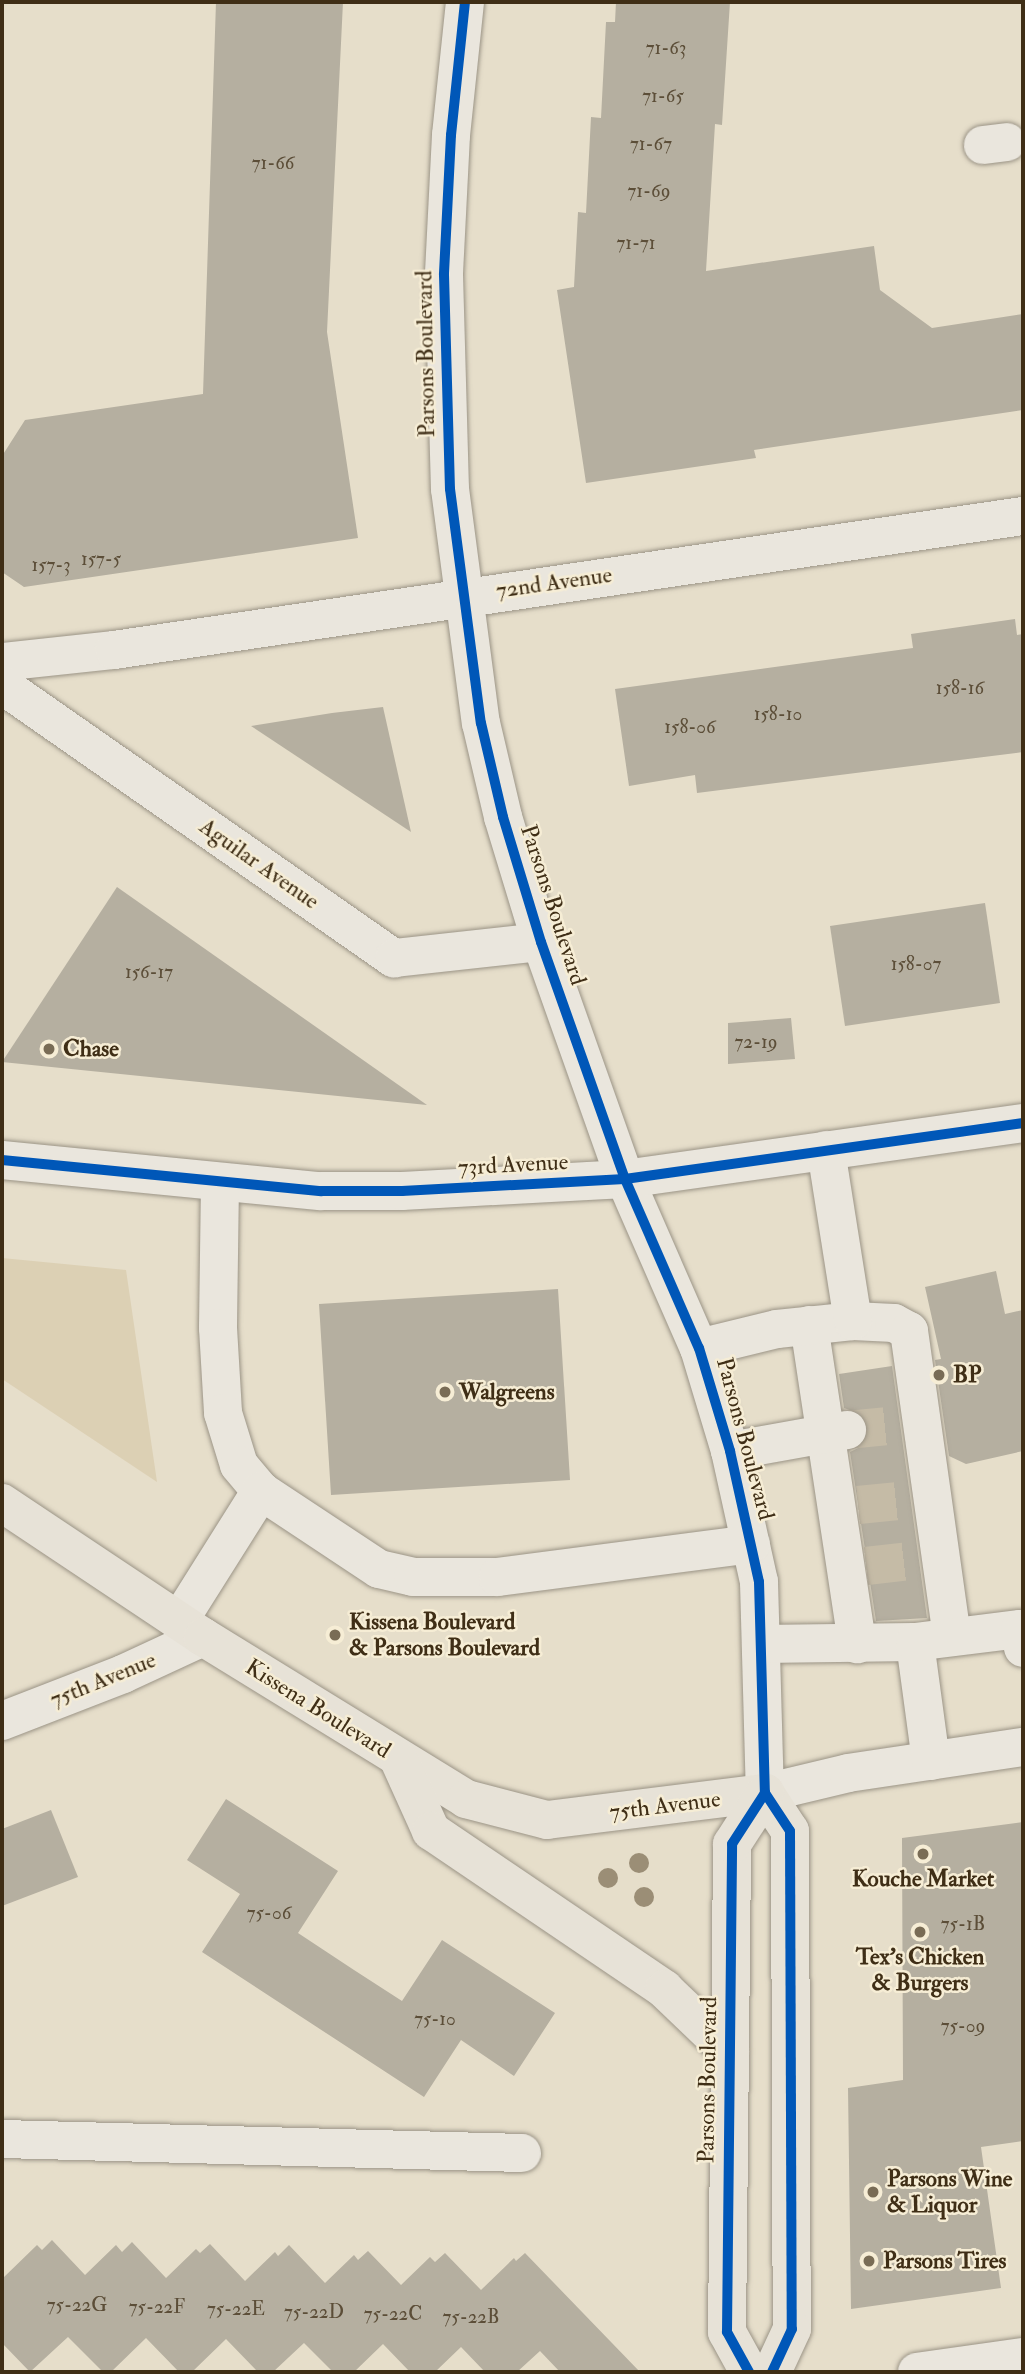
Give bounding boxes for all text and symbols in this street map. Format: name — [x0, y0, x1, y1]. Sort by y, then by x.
house number: 71-63 — [646, 38, 686, 60]
house number: 71-65 — [642, 86, 684, 108]
house number: 71-67 — [630, 134, 672, 156]
house number: 71-66 — [252, 153, 294, 175]
house number: 71-69 — [628, 181, 670, 203]
house number: 71-71 — [616, 233, 656, 255]
street label: Parsons Boulevard — [411, 270, 441, 438]
house number: 157-5 — [81, 549, 121, 571]
house number: 157-3 — [31, 555, 71, 577]
street label: 72nd Avenue — [494, 561, 614, 605]
house number: 158-16 — [936, 678, 984, 700]
house number: 158-10 — [754, 704, 802, 726]
house number: 158-06 — [664, 717, 716, 739]
street label: Aguilar Avenue — [194, 813, 324, 915]
street label: Parsons Boulevard — [514, 821, 592, 989]
house number: 158-07 — [891, 954, 941, 976]
house number: 156-17 — [125, 962, 173, 984]
house number: 72-19 — [735, 1032, 777, 1054]
place label: Chase — [63, 1035, 119, 1063]
marker: Chase — [41, 1041, 57, 1057]
street label: 73rd Avenue — [457, 1148, 569, 1182]
street label: Parsons Boulevard — [710, 1355, 780, 1523]
place label: BP — [953, 1361, 982, 1389]
marker: BP — [931, 1367, 947, 1383]
place label: Walgreens — [459, 1378, 555, 1406]
marker: Walgreens — [437, 1384, 453, 1400]
place label: Kissena Boulevard & Parsons Boulevard — [349, 1608, 540, 1662]
marker: Kissena Boulevard & Parsons Boulevard — [327, 1627, 343, 1643]
street label: 75th Avenue — [46, 1646, 160, 1714]
street label: Kissena Boulevard — [240, 1653, 396, 1765]
street label: 75th Avenue — [608, 1786, 722, 1826]
marker: Kouche Market — [915, 1846, 931, 1862]
place label: Kouche Market — [852, 1865, 994, 1893]
house number: 75-06 — [247, 1903, 291, 1925]
house number: 75-1B — [941, 1914, 985, 1936]
marker: Tex's Chicken & Burgers — [912, 1924, 928, 1940]
place label: Tex's Chicken & Burgers — [856, 1943, 984, 1997]
street label: Parsons Boulevard — [693, 1996, 723, 2164]
house number: 75-10 — [414, 2009, 456, 2031]
house number: 75-09 — [941, 2016, 985, 2038]
place label: Parsons Wine & Liquor — [887, 2165, 1012, 2219]
marker: Parsons Wine & Liquor — [865, 2184, 881, 2200]
place label: Parsons Tires — [883, 2247, 1006, 2275]
marker: Parsons Tires — [861, 2253, 877, 2269]
house number: 75-22G — [47, 2295, 107, 2317]
house number: 75-22F — [129, 2297, 185, 2319]
house number: 75-22E — [207, 2299, 265, 2321]
house number: 75-22D — [284, 2302, 344, 2324]
house number: 75-22C — [364, 2304, 422, 2326]
house number: 75-22B — [443, 2307, 499, 2329]

